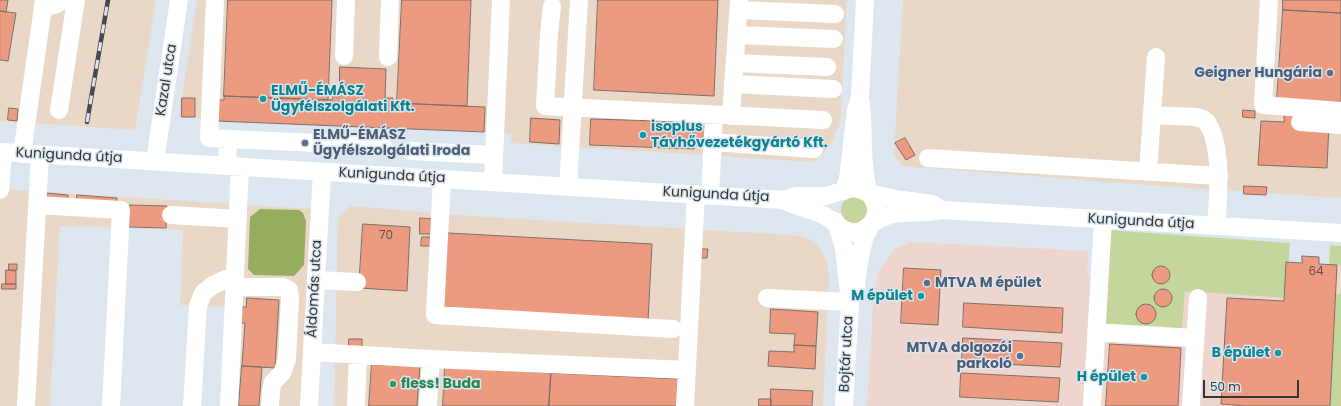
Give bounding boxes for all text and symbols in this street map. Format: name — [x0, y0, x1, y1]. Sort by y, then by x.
street label: Kazal utca — [153, 43, 181, 117]
place label: Geigner Hungária — [1194, 65, 1322, 81]
marker: Geigner Hungária — [1325, 68, 1335, 78]
place label: ELMŰ-ÉMÁSZ Ügyfélszolgálati Kft. — [271, 83, 415, 116]
marker: ELMŰ-ÉMÁSZ Ügyfélszolgálati Kft. — [258, 94, 268, 104]
place label: isoplus Távhővezetékgyártó Kft. — [651, 119, 828, 152]
place label: ELMŰ-ÉMÁSZ Ügyfélszolgálati Iroda — [313, 127, 470, 160]
marker: isoplus Távhővezetékgyártó Kft. — [638, 130, 648, 140]
marker: ELMŰ-ÉMÁSZ Ügyfélszolgálati Iroda — [300, 138, 310, 148]
street label: Kunigunda útja — [15, 145, 123, 167]
street label: Kunigunda útja — [338, 165, 446, 187]
street label: Kunigunda útja — [662, 184, 770, 206]
street label: Kunigunda útja — [1087, 211, 1195, 233]
house number: 70 — [379, 229, 393, 243]
street label: Áldomás utca — [304, 240, 326, 338]
house number: 64 — [1308, 265, 1324, 279]
place label: MTVA M épület — [935, 275, 1041, 291]
marker: MTVA M épület — [922, 278, 932, 288]
place label: M épület — [851, 288, 913, 304]
marker: M épület — [916, 291, 926, 301]
street label: Bojtár utca — [837, 315, 857, 393]
place label: MTVA dolgozói parkoló — [906, 340, 1012, 372]
place label: B épület — [1212, 345, 1270, 361]
marker: B épület — [1273, 348, 1283, 358]
marker: MTVA dolgozói parkoló — [1015, 351, 1025, 361]
place label: H épület — [1077, 369, 1136, 385]
marker: H épület — [1139, 372, 1149, 382]
scale bar — [1205, 372, 1301, 398]
place label: fless! Buda — [401, 376, 481, 392]
text: 50 m — [1210, 378, 1241, 395]
marker: fless! Buda — [388, 379, 398, 389]

